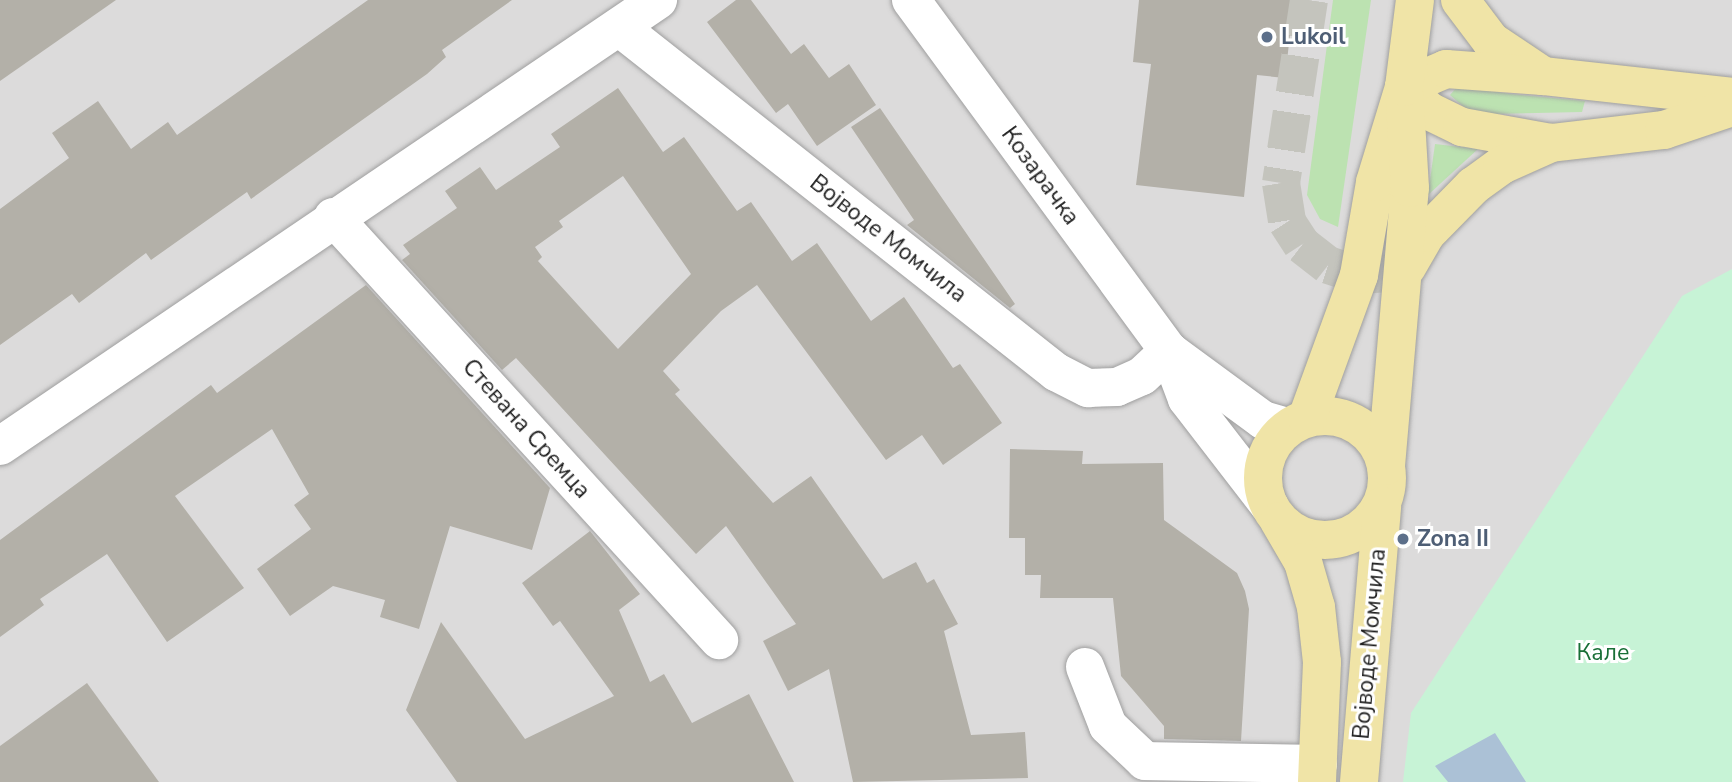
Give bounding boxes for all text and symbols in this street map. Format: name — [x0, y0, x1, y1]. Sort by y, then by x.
place label: Lukoil — [1281, 23, 1346, 51]
marker: Lukoil — [1259, 29, 1275, 45]
street label: Козарачка — [995, 122, 1085, 230]
street label: Војводе Момчила — [804, 169, 972, 309]
street label: Стевана Сремца — [456, 354, 596, 504]
place label: Zona II — [1417, 525, 1489, 553]
marker: Zona II — [1395, 531, 1411, 547]
street label: Војводе Момчила — [1348, 547, 1392, 741]
park label: Кале — [1577, 639, 1629, 667]

